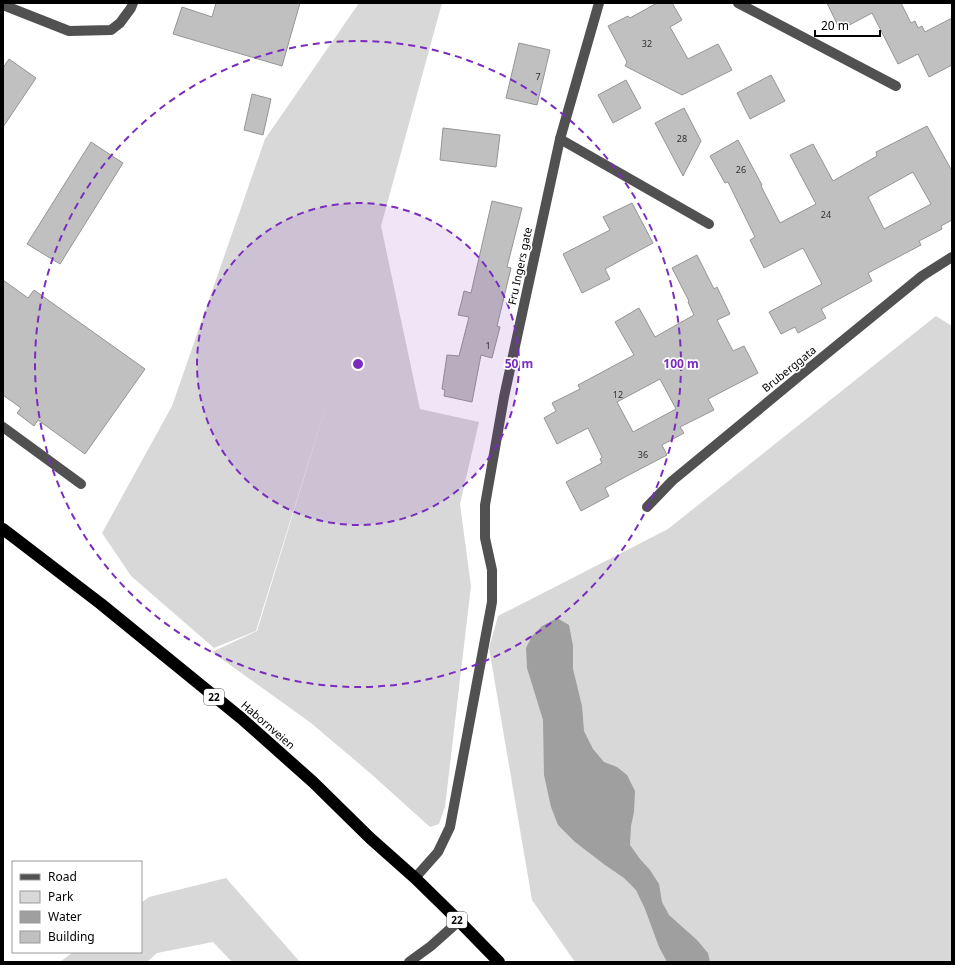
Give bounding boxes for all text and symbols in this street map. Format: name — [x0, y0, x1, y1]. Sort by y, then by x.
scale bar — [815, 12, 880, 38]
text: 20 m — [821, 17, 849, 34]
house number: 32 — [642, 37, 652, 50]
house number: 7 — [535, 70, 541, 83]
house number: 28 — [677, 132, 687, 145]
house number: 26 — [736, 163, 746, 176]
house number: 24 — [821, 208, 831, 221]
street label: Fru Ingers gate — [504, 226, 535, 306]
house number: 1 — [485, 339, 491, 352]
street label: Bruberggata — [758, 342, 819, 395]
text: 50 m — [505, 355, 533, 372]
text: 100 m — [663, 355, 699, 372]
centre of rings — [351, 357, 365, 371]
house number: 12 — [613, 388, 623, 401]
house number: 36 — [638, 448, 648, 461]
road number: 22 — [204, 689, 224, 705]
street label: Habornveien — [238, 697, 298, 752]
legend — [12, 861, 142, 953]
text: Road — [48, 868, 77, 885]
text: Park — [48, 888, 74, 905]
text: Water — [48, 908, 82, 925]
road number: 22 — [447, 912, 467, 928]
text: Building — [48, 928, 95, 945]

